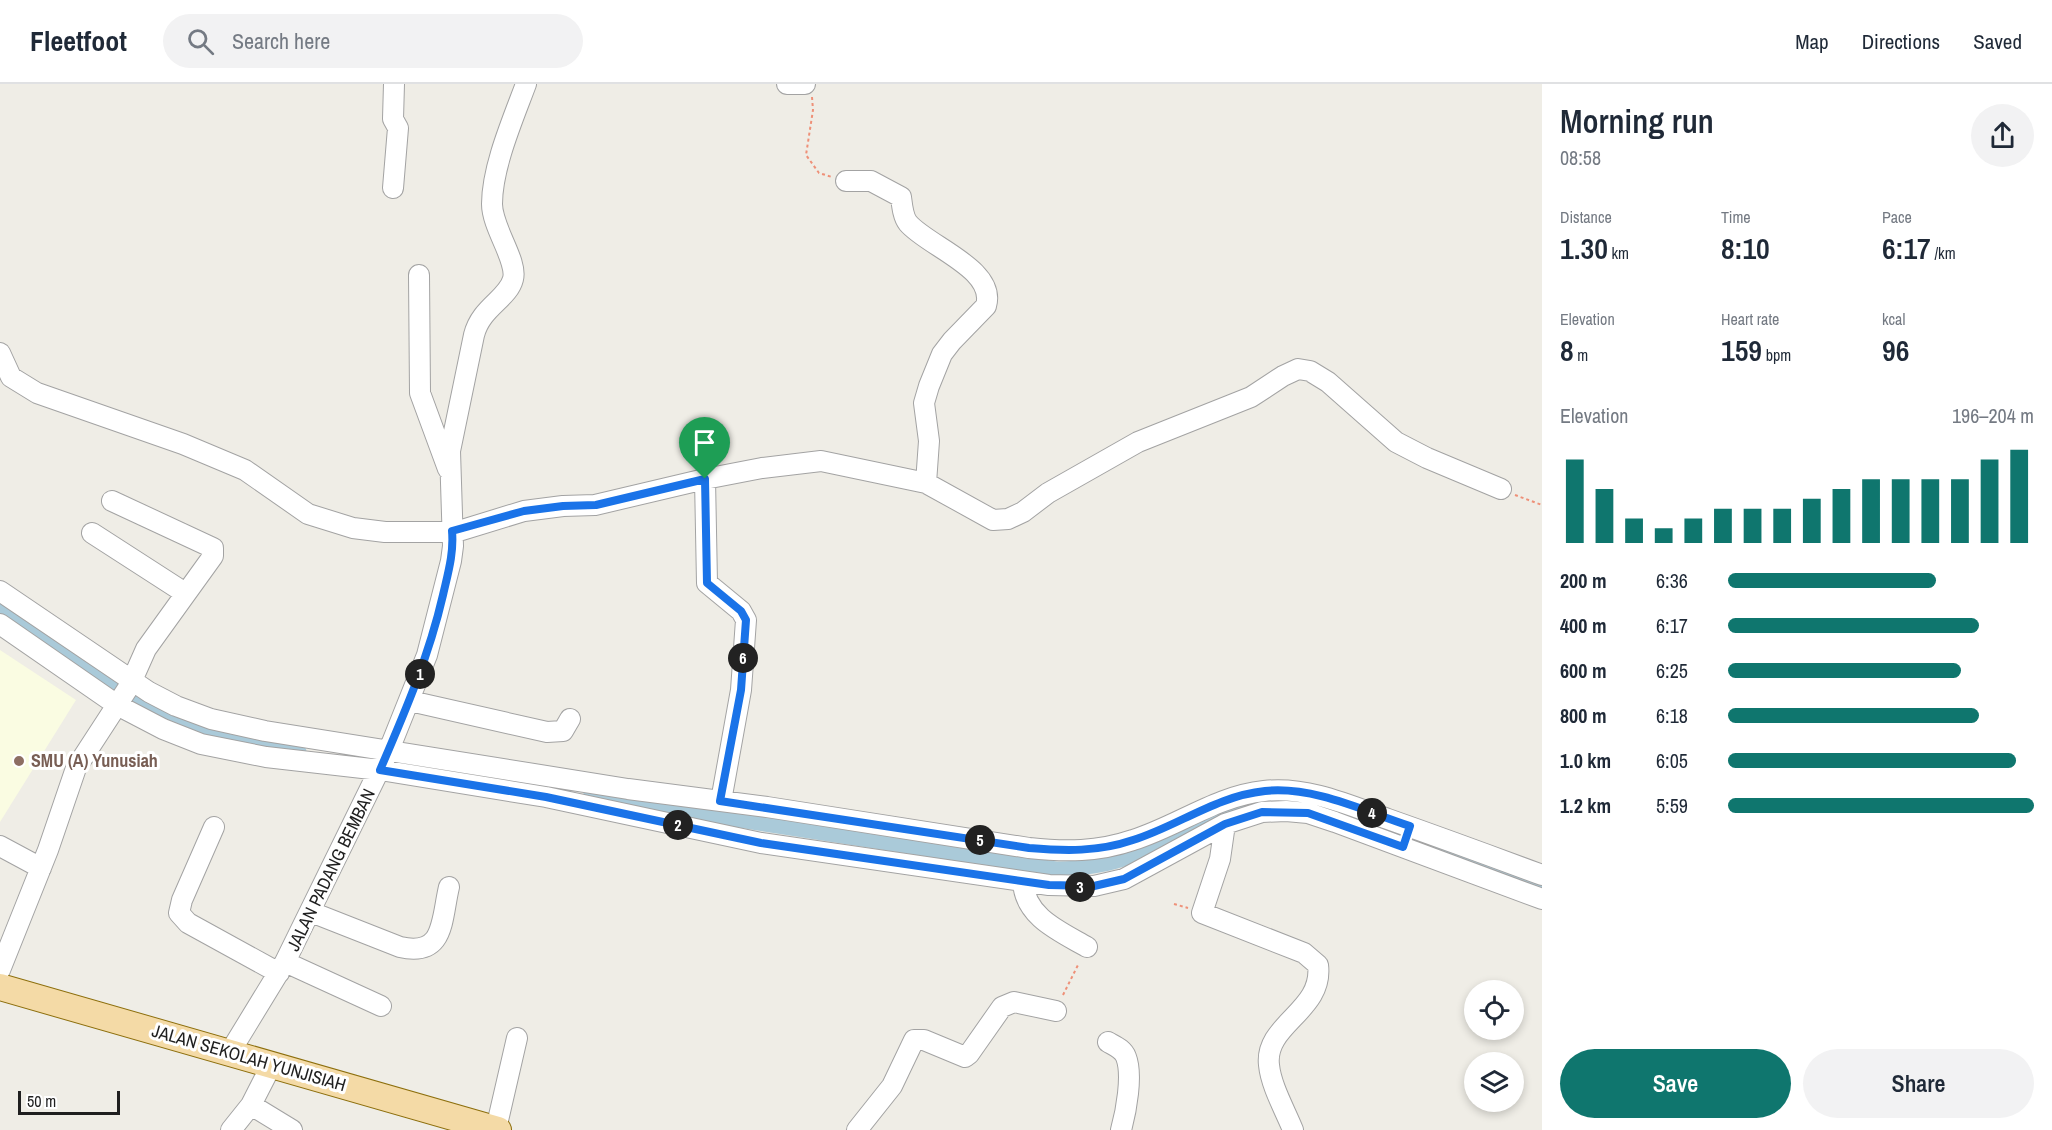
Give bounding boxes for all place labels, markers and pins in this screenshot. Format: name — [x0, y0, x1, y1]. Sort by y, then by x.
pin — [679, 417, 730, 479]
pin: 6 — [728, 643, 758, 673]
pin: 1 — [405, 659, 435, 689]
place label: SMU (A) Yunusiah — [31, 748, 158, 773]
marker: SMU (A) Yunusiah — [12, 754, 26, 768]
pin: 4 — [1357, 798, 1387, 828]
pin: 2 — [663, 810, 693, 840]
pin: 5 — [965, 825, 995, 855]
pin: 3 — [1065, 872, 1095, 902]

